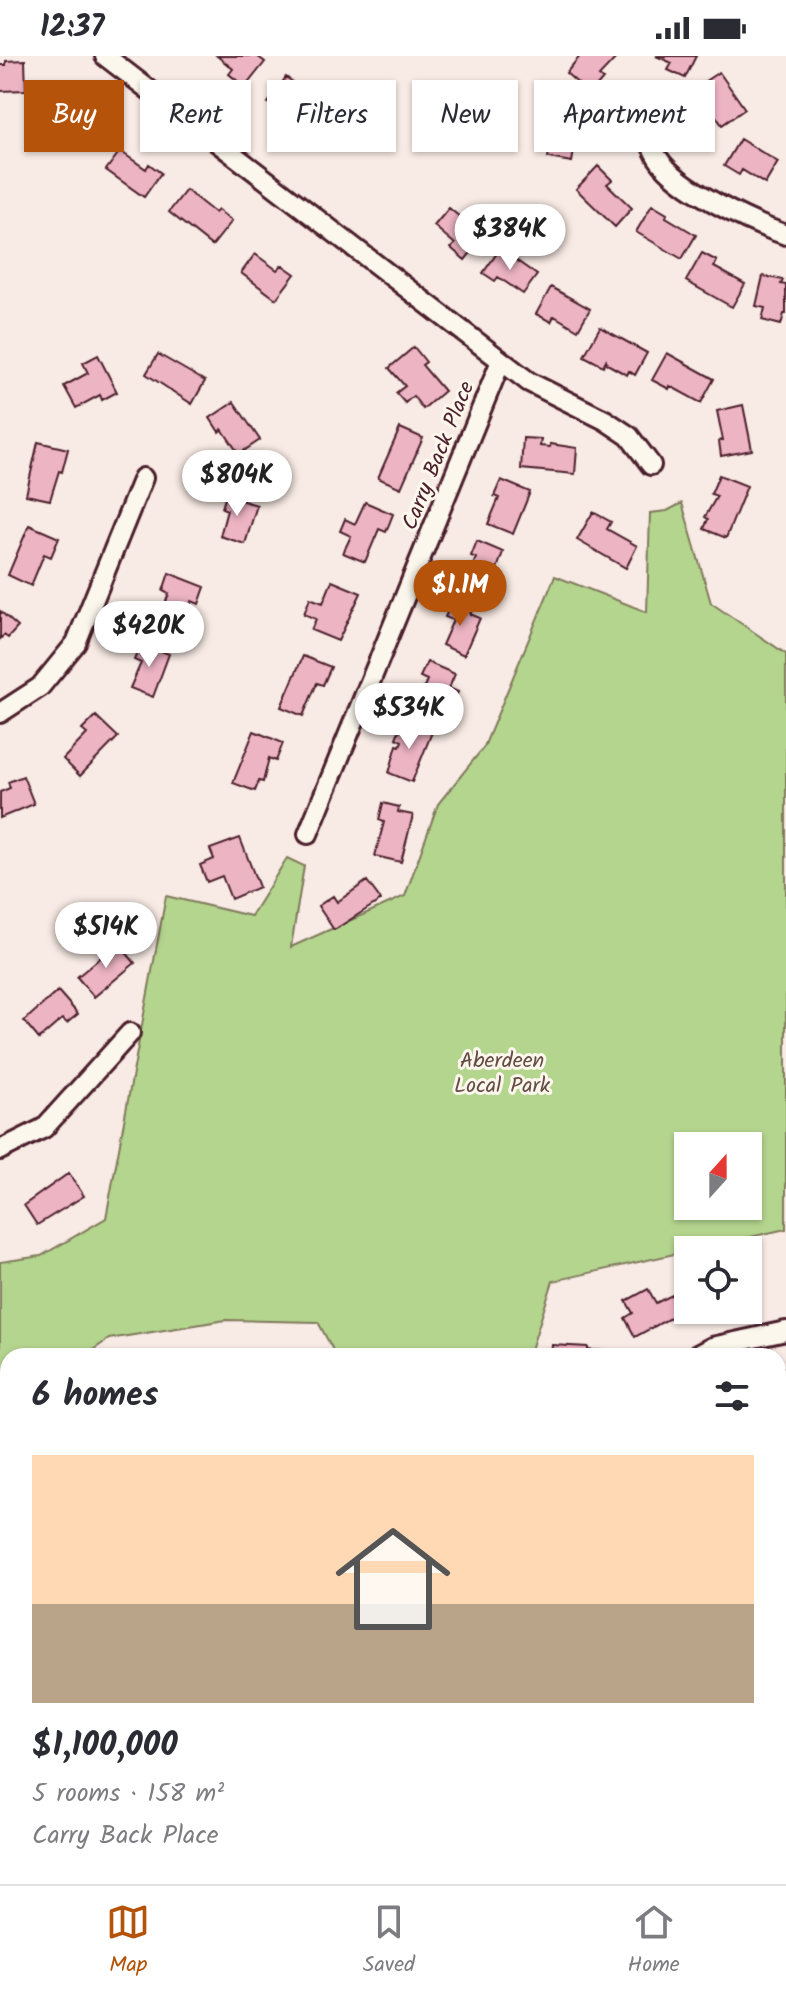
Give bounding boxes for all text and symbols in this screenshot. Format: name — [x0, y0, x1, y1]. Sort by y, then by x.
text: 12:37 — [40, 4, 105, 52]
chip: Buy — [24, 80, 124, 152]
chip: Rent — [140, 80, 251, 152]
chip: Filters — [267, 80, 396, 152]
chip: New — [412, 80, 518, 152]
chip: Apartment — [534, 80, 715, 152]
pin: $384K — [454, 204, 566, 272]
text: $384K — [473, 209, 547, 251]
street label: Carry Back Place — [394, 376, 485, 536]
pin: $804K — [181, 450, 293, 518]
text: $804K — [200, 455, 274, 497]
pin: $1.1M — [404, 560, 516, 628]
text: $1.1M — [432, 565, 488, 607]
pin: $420K — [93, 601, 205, 669]
text: $420K — [112, 606, 186, 648]
pin: $534K — [353, 683, 465, 751]
text: $534K — [373, 688, 445, 730]
pin: $514K — [50, 902, 162, 970]
text: $514K — [73, 907, 139, 949]
park label: Aberdeen Local Park — [454, 1044, 551, 1104]
north arrow — [674, 1132, 762, 1220]
map controls — [674, 1132, 762, 1324]
button: locate — [674, 1236, 762, 1324]
text: 6 homes — [32, 1369, 158, 1423]
icon: filters — [710, 1374, 754, 1418]
icon: home — [321, 1507, 465, 1651]
text: $1,100,000 — [32, 1719, 178, 1773]
text: 5 rooms · 158 m² — [32, 1773, 224, 1815]
text: Carry Back Place — [32, 1815, 219, 1857]
tab: Map — [106, 1900, 150, 1983]
tab: Saved — [363, 1900, 415, 1983]
tab: Home — [628, 1900, 680, 1983]

